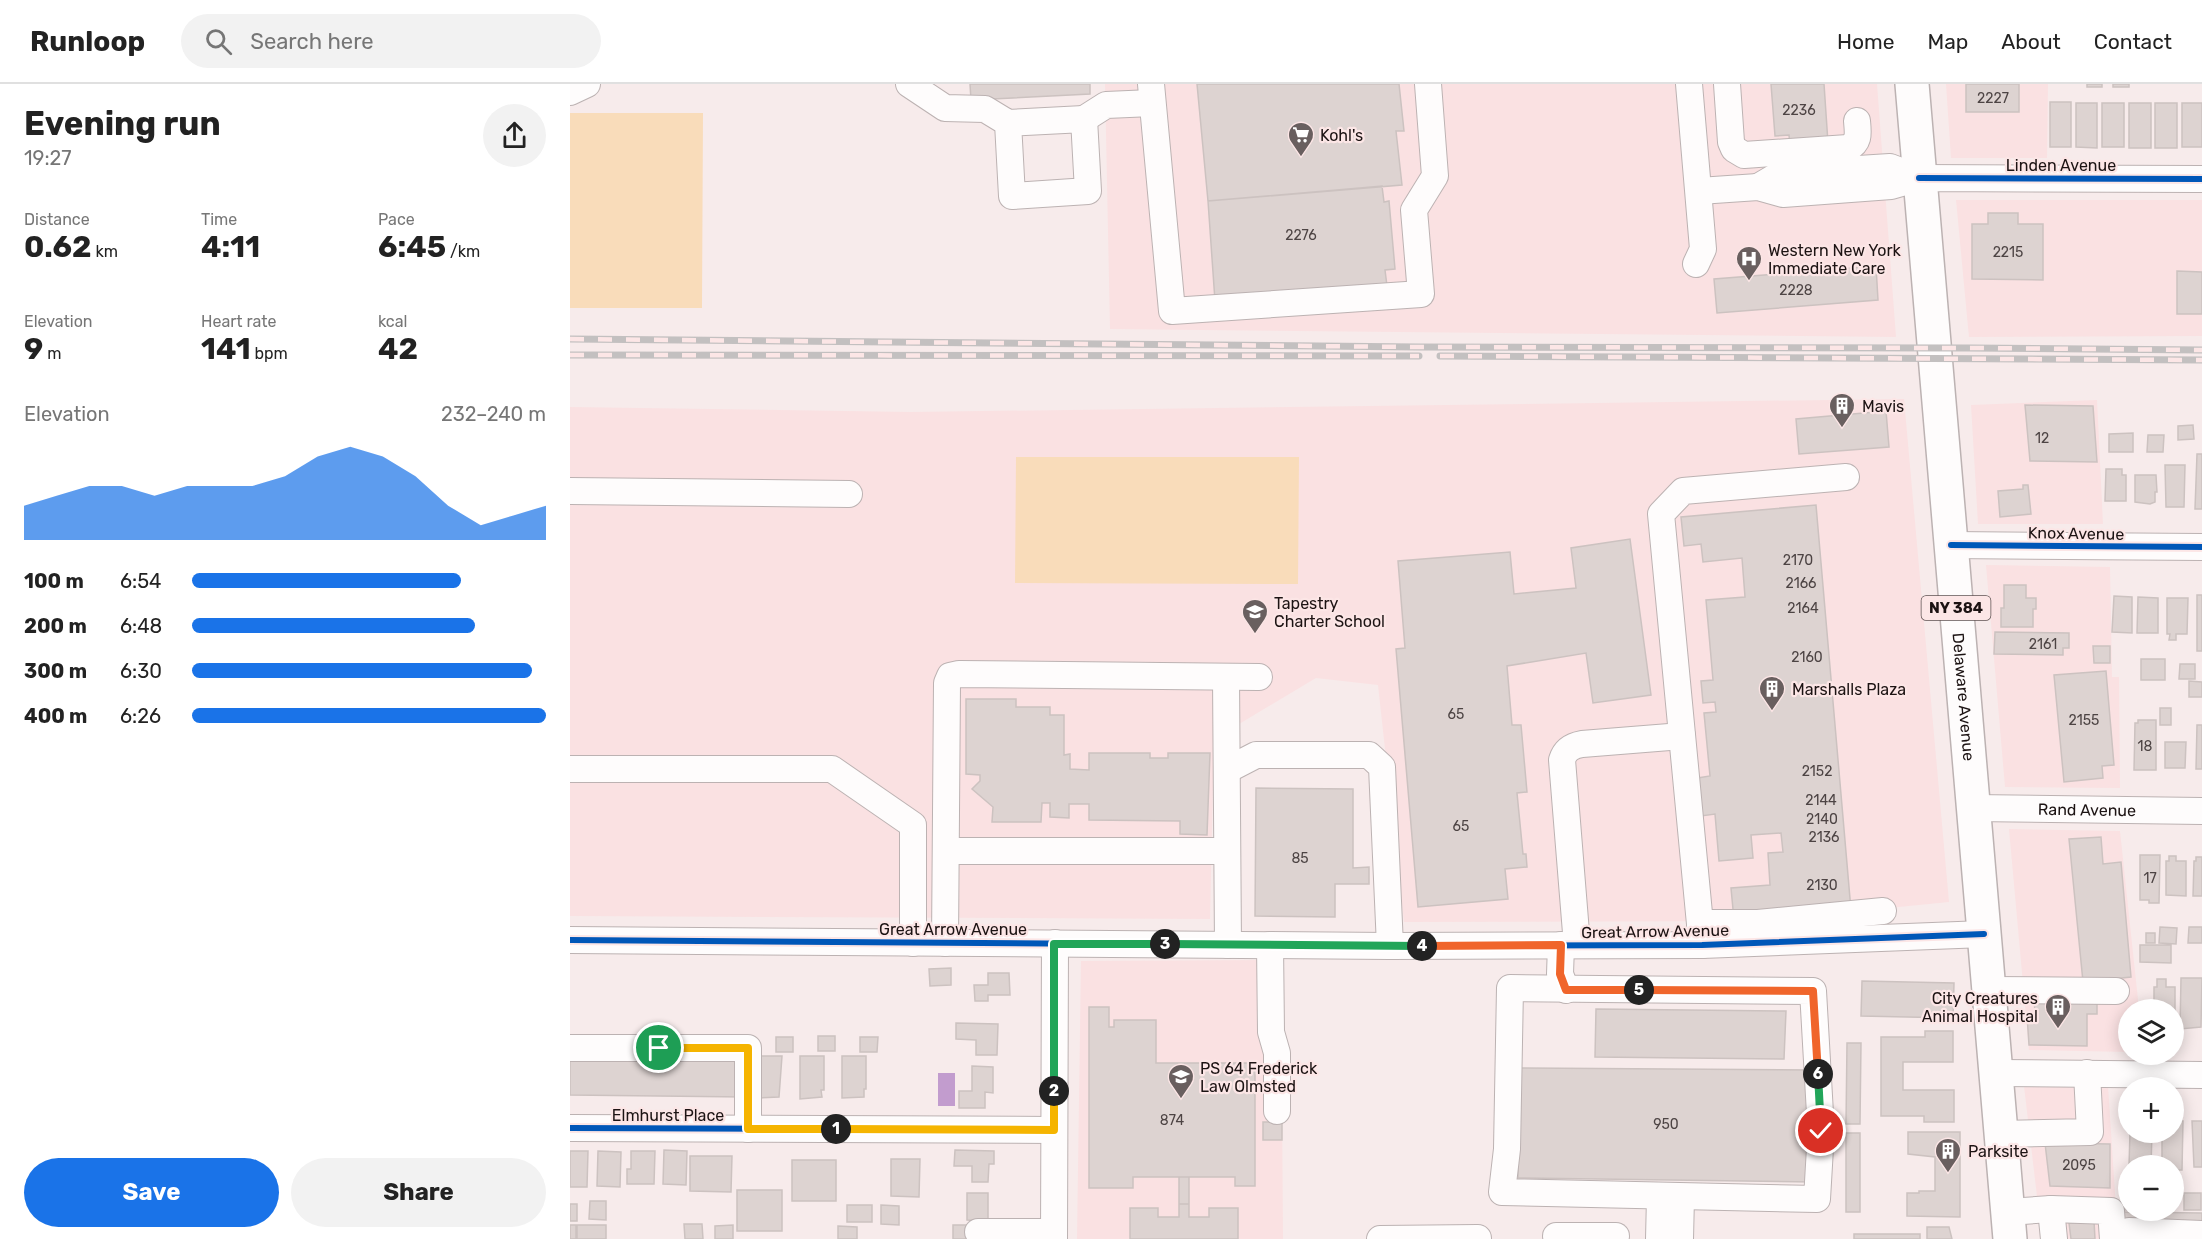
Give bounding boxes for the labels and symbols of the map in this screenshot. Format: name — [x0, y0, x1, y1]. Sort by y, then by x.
house number: 2227 — [1977, 90, 2009, 107]
house number: 2236 — [1782, 102, 1816, 119]
supermarket icon: Kohl's — [1286, 120, 1316, 158]
place label: Kohl's — [1320, 126, 1363, 145]
street label: Linden Avenue — [2006, 156, 2116, 175]
house number: 2276 — [1285, 227, 1317, 244]
place label: Western New York Immediate Care — [1768, 241, 1902, 278]
hospital icon: Western New York Immediate Care — [1734, 244, 1764, 282]
house number: 2215 — [1993, 244, 2023, 261]
house number: 2228 — [1779, 282, 1813, 299]
building icon: Mavis — [1827, 391, 1857, 429]
place label: Mavis — [1862, 397, 1904, 416]
house number: 12 — [2035, 430, 2049, 447]
street label: Knox Avenue — [2028, 523, 2124, 544]
house number: 2170 — [1783, 552, 1813, 569]
house number: 2166 — [1785, 575, 1817, 592]
place label: Tapestry Charter School — [1274, 594, 1385, 631]
road number: NY 384 — [1922, 596, 1990, 620]
school or university icon: Tapestry Charter School — [1240, 597, 1270, 635]
house number: 2164 — [1787, 600, 1819, 617]
street label: Delaware Avenue — [1949, 632, 1978, 762]
house number: 2161 — [2029, 636, 2057, 653]
house number: 2160 — [1791, 649, 1823, 666]
building icon: Marshalls Plaza — [1757, 674, 1787, 712]
place label: Marshalls Plaza — [1792, 680, 1906, 699]
house number: 65 — [1448, 706, 1464, 723]
house number: 2155 — [2069, 712, 2099, 729]
house number: 18 — [2138, 738, 2153, 755]
house number: 2152 — [1802, 763, 1832, 780]
house number: 2144 — [1805, 792, 1837, 809]
street label: Rand Avenue — [2038, 800, 2136, 820]
house number: 2140 — [1806, 811, 1838, 828]
house number: 65 — [1453, 818, 1469, 835]
house number: 2136 — [1808, 829, 1840, 846]
house number: 85 — [1291, 850, 1309, 867]
house number: 17 — [2143, 870, 2157, 887]
house number: 2130 — [1806, 877, 1838, 894]
street label: Great Arrow Avenue — [879, 920, 1027, 939]
street label: Great Arrow Avenue — [1581, 921, 1729, 942]
pin: 3 — [1150, 929, 1180, 959]
pin: 4 — [1407, 931, 1437, 961]
pin: 5 — [1624, 975, 1654, 1005]
place label: City Creatures Animal Hospital — [1922, 989, 2038, 1026]
building icon: City Creatures Animal Hospital — [2043, 992, 2073, 1030]
pin — [633, 1022, 684, 1073]
place label: PS 64 Frederick Law Olmsted — [1200, 1059, 1318, 1096]
pin: 6 — [1803, 1059, 1833, 1089]
school or university icon: PS 64 Frederick Law Olmsted — [1166, 1062, 1196, 1100]
pin: 2 — [1039, 1076, 1069, 1106]
pin — [1795, 1105, 1846, 1156]
street label: Elmhurst Place — [612, 1106, 724, 1125]
house number: 874 — [1160, 1112, 1184, 1129]
pin: 1 — [821, 1114, 851, 1144]
house number: 950 — [1653, 1116, 1679, 1133]
building icon: Parksite — [1933, 1136, 1963, 1174]
place label: Parksite — [1968, 1142, 2028, 1161]
house number: 2095 — [2062, 1157, 2096, 1174]

